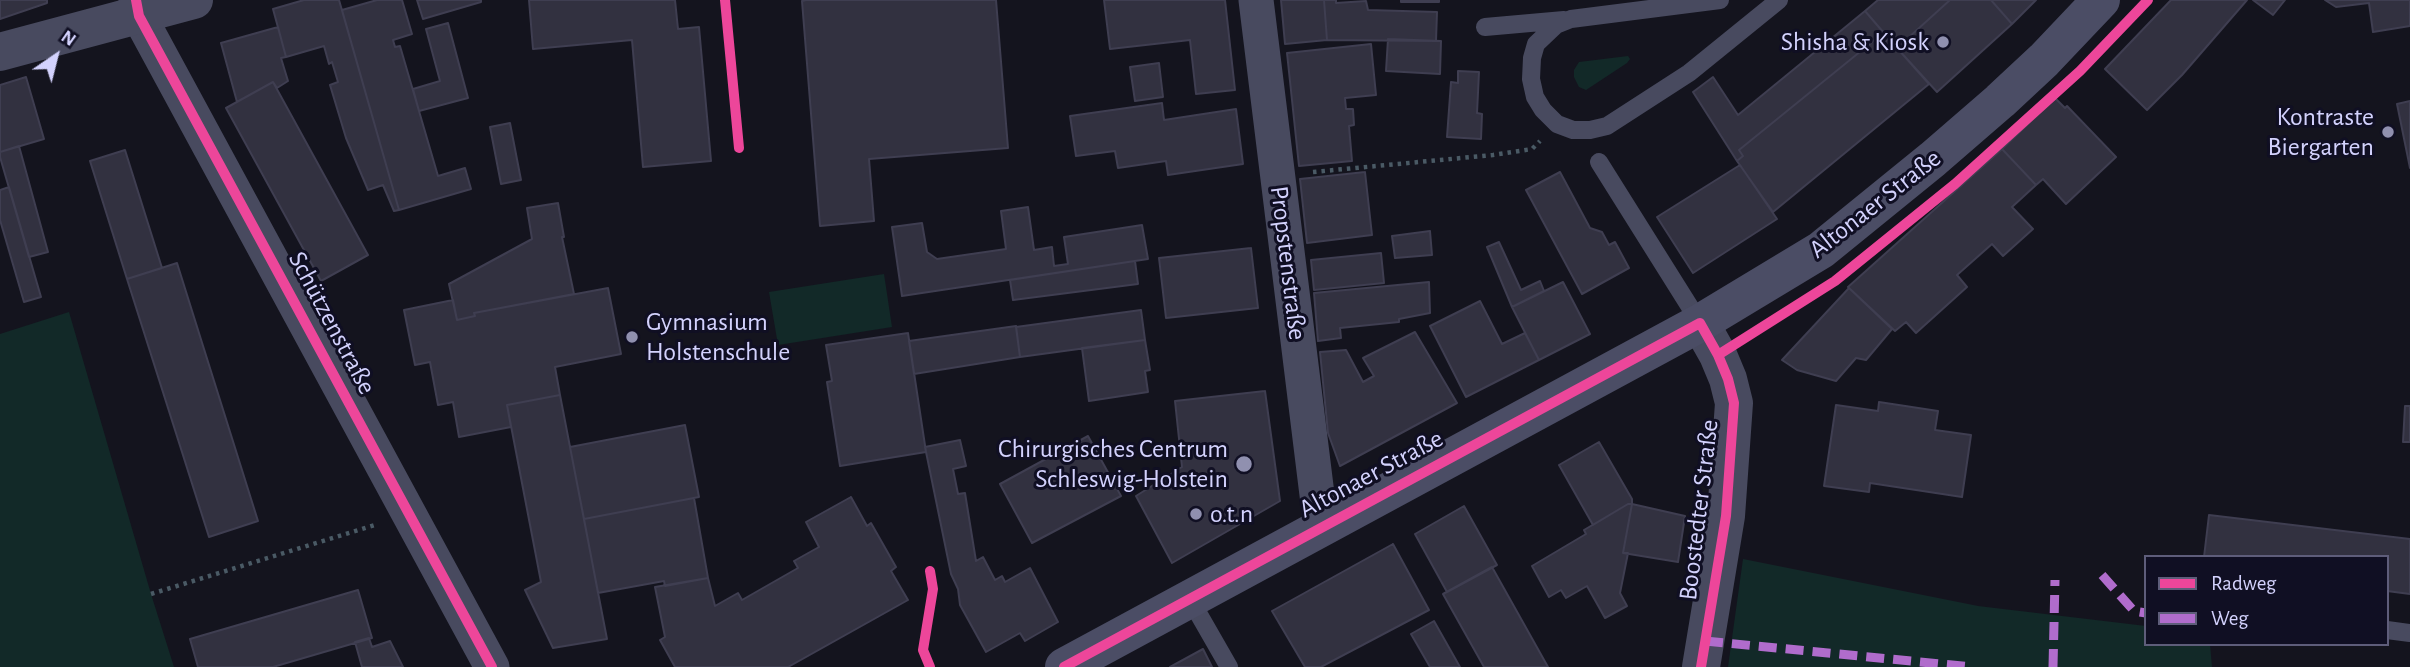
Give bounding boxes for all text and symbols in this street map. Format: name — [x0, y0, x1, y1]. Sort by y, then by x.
north arrow — [21, 21, 91, 91]
place label: Shisha & Kiosk — [1781, 26, 1929, 58]
text: N — [57, 27, 79, 50]
marker: Shisha & Kiosk — [1935, 34, 1951, 50]
place label: Kontraste Biergarten — [2268, 101, 2374, 162]
marker: Kontraste Biergarten — [2380, 124, 2396, 140]
street label: Altonaer Straße — [1803, 143, 1947, 265]
street label: Propstenstraße — [1263, 184, 1313, 342]
street label: Schützenstraße — [281, 246, 383, 400]
place label: Gymnasium Holstenschule — [646, 306, 790, 368]
marker: Gymnasium Holstenschule — [624, 329, 640, 345]
street label: Boostedter Straße — [1672, 418, 1726, 602]
street label: Altonaer Straße — [1293, 423, 1449, 525]
place label: Chirurgisches Centrum Schleswig-Holstein — [998, 433, 1228, 494]
marker: Chirurgisches Centrum Schleswig-Holstein — [1234, 454, 1254, 474]
place label: o.t.n — [1210, 498, 1253, 530]
marker: o.t.n — [1188, 506, 1204, 522]
legend — [2144, 555, 2389, 646]
text: Radweg — [2211, 573, 2276, 594]
text: Weg — [2211, 608, 2249, 629]

